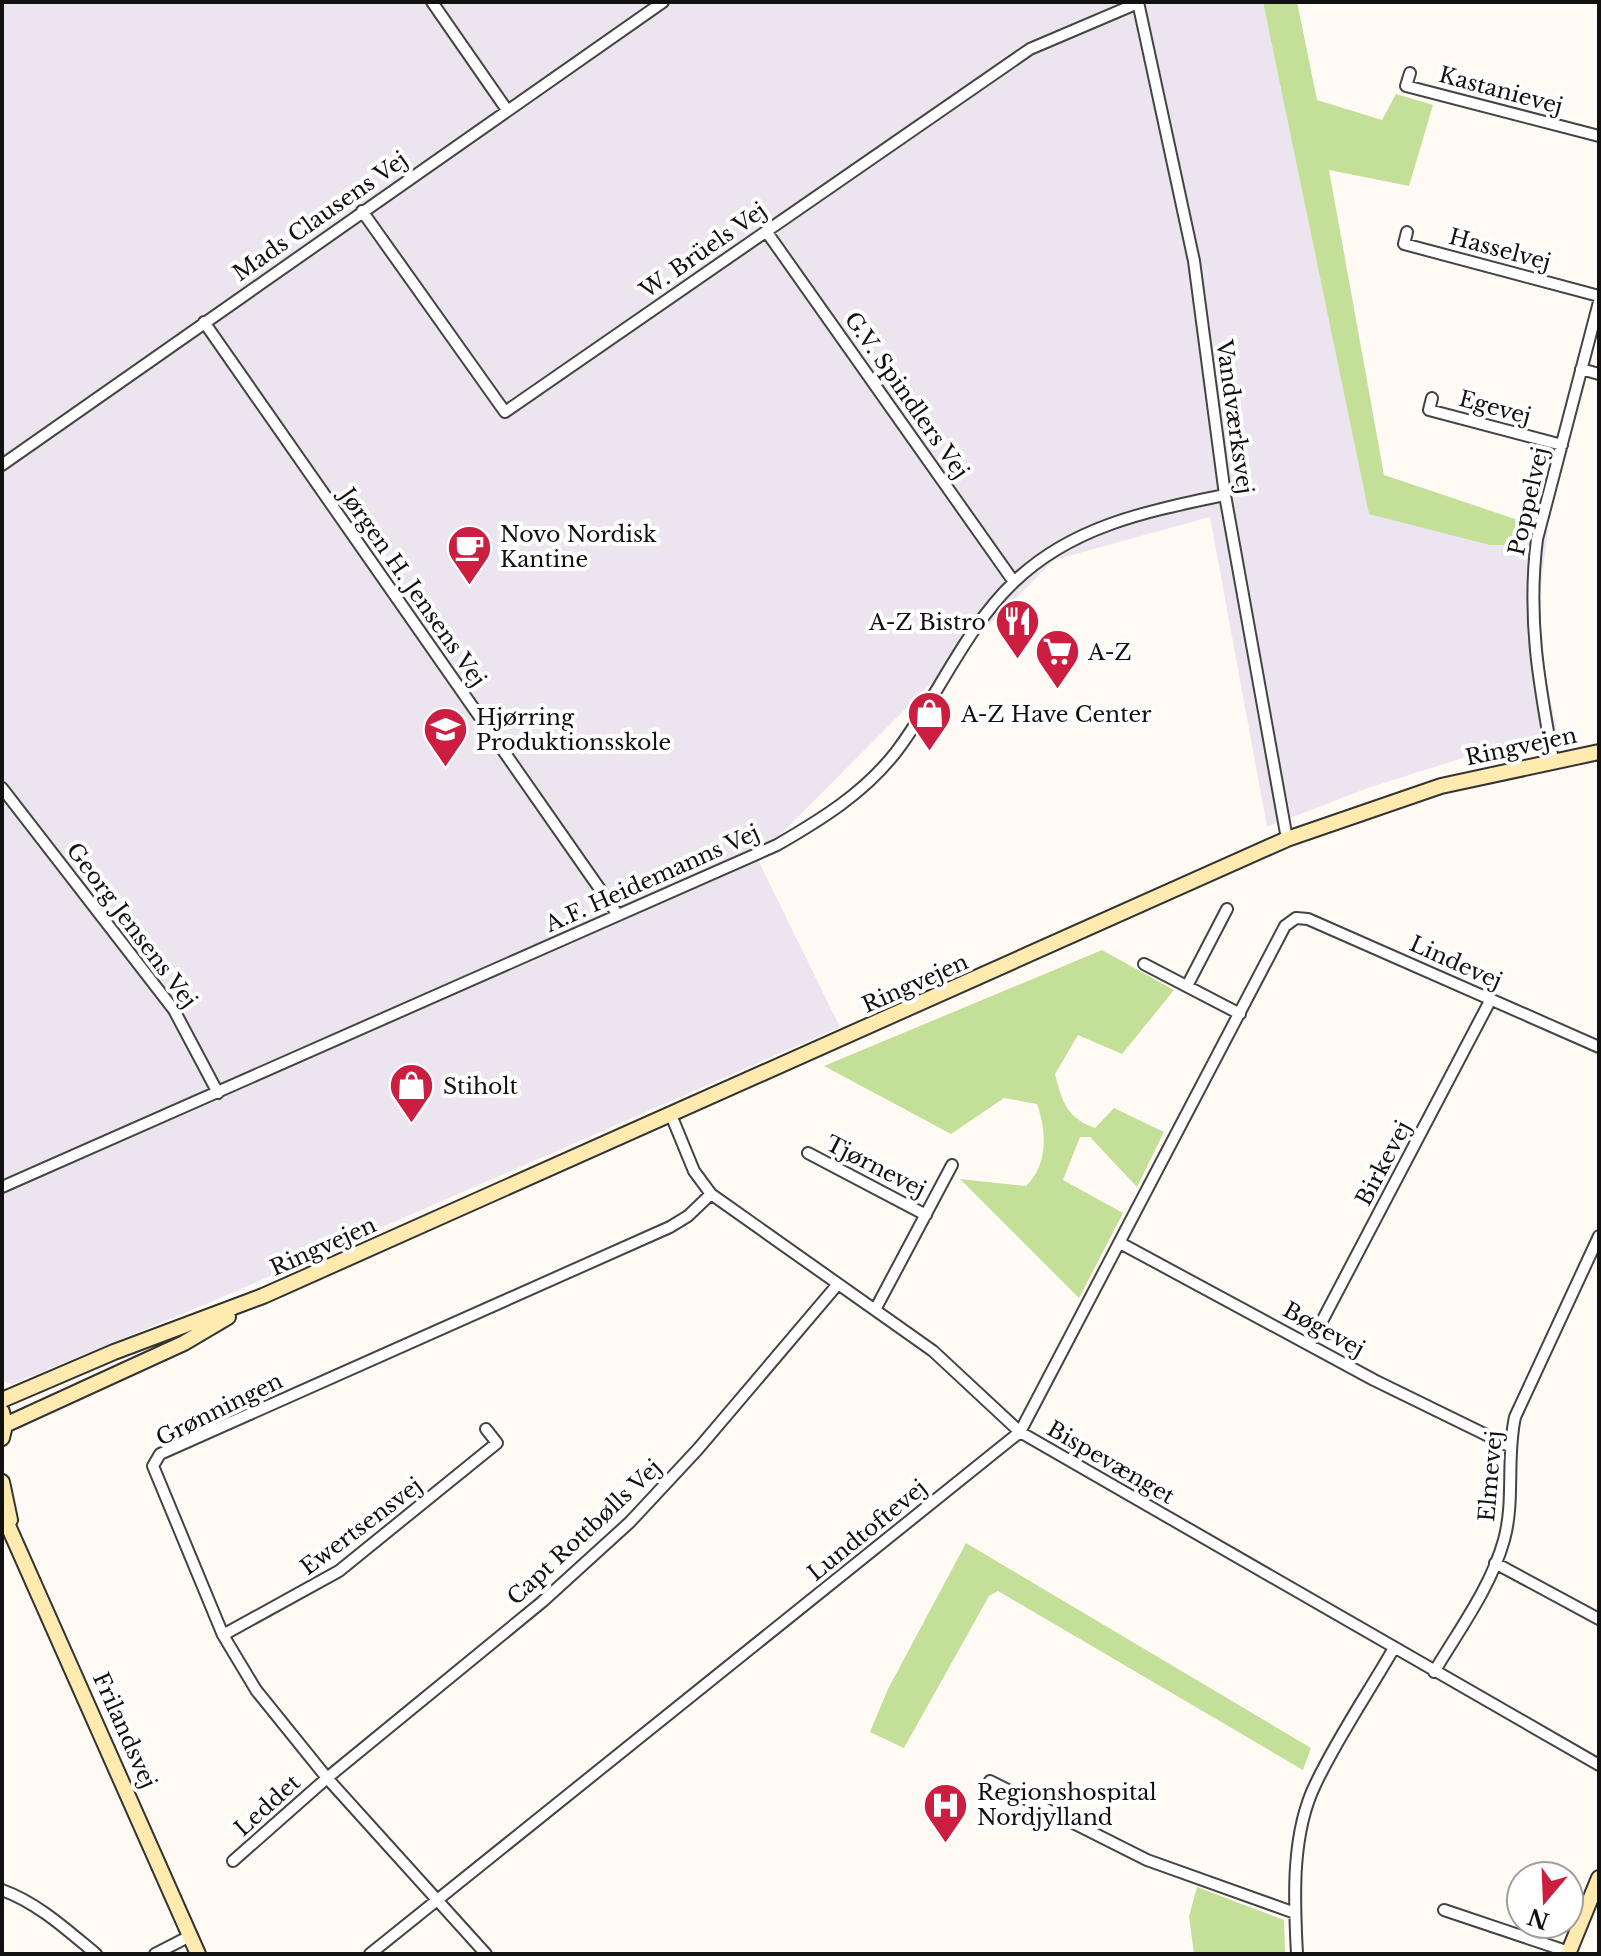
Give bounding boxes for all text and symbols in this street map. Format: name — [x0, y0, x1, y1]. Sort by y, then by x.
street label: Kastanievej — [1436, 61, 1566, 120]
street label: Mads Clausens Vej — [228, 146, 413, 287]
street label: W. Brüels Vej — [634, 197, 772, 305]
street label: Hasselvej — [1446, 223, 1554, 276]
street label: G.V. Spindlers Vej — [839, 307, 974, 484]
street label: Vandværksvej — [1210, 337, 1259, 496]
street label: Egevej — [1456, 385, 1534, 430]
street label: Poppelvej — [1503, 444, 1554, 558]
street label: Jørgen H. Jensens Vej — [332, 480, 491, 692]
place label: Novo Nordisk Kantine — [500, 521, 657, 573]
cafe icon: Novo Nordisk Kantine — [445, 523, 493, 586]
restaurant icon: A-Z Bistro — [993, 598, 1041, 661]
place label: A-Z Bistro — [868, 609, 986, 636]
supermarket icon: A-Z — [1033, 628, 1081, 691]
place label: A-Z — [1087, 639, 1131, 666]
shop icon: A-Z Have Center — [906, 690, 954, 753]
place label: A-Z Have Center — [960, 701, 1152, 728]
place label: Hjørring Produktionsskole — [476, 704, 671, 756]
school or university icon: Hjørring Produktionsskole — [421, 706, 469, 769]
street label: Ringvejen — [1463, 722, 1579, 771]
street label: A.F. Heidemanns Vej — [540, 819, 764, 938]
street label: Georg Jensens Vej — [61, 837, 202, 1013]
street label: Lindevej — [1406, 930, 1506, 995]
street label: Ringvejen — [858, 948, 972, 1019]
shop icon: Stiholt — [388, 1062, 436, 1125]
place label: Stiholt — [443, 1073, 519, 1100]
street label: Birkevej — [1350, 1116, 1417, 1210]
street label: Tjørnevej — [821, 1130, 930, 1203]
street label: Ringvejen — [266, 1211, 380, 1282]
street label: Bøgevej — [1278, 1296, 1369, 1363]
street label: Grønningen — [151, 1367, 287, 1452]
street label: Bispevænget — [1042, 1415, 1180, 1510]
street label: Elmevej — [1473, 1429, 1508, 1523]
street label: Capt Rottbølls Vej — [502, 1454, 667, 1611]
street label: Ewertsensvej — [295, 1472, 427, 1581]
street label: Lundtoftevej — [802, 1474, 932, 1587]
street label: Frilandsvej — [87, 1668, 162, 1792]
street label: Leddet — [229, 1768, 306, 1842]
place label: Regionshospital Nordjylland — [977, 1779, 1157, 1831]
hospital icon: Regionshospital Nordjylland — [922, 1781, 970, 1844]
north arrow — [1505, 1860, 1585, 1940]
text: N — [1524, 1902, 1553, 1935]

